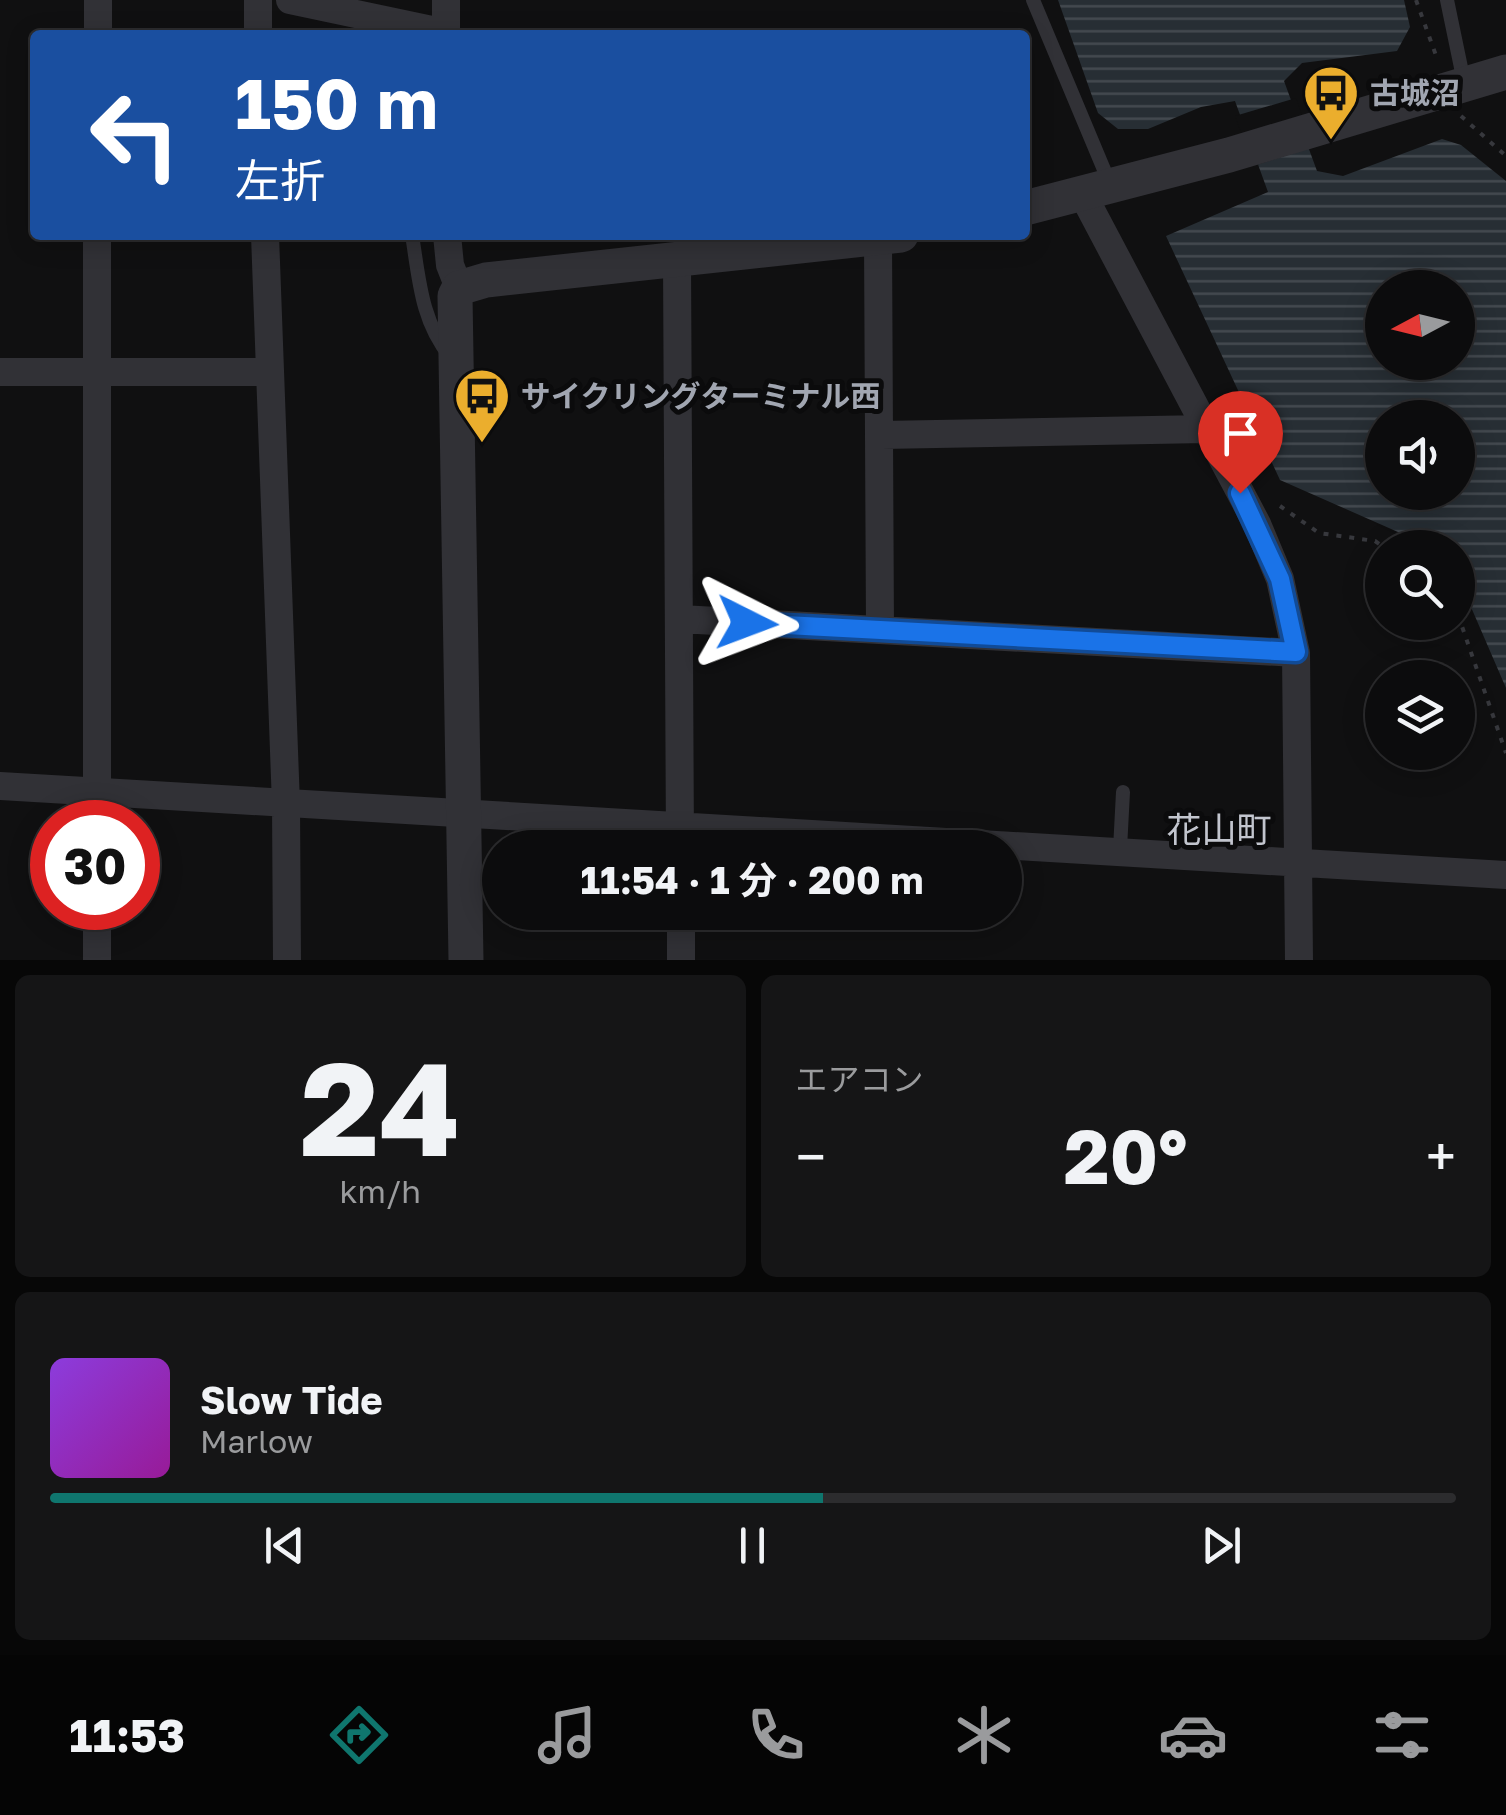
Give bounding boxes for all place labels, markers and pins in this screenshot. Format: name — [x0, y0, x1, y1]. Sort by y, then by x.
bus stop icon: 古城沼 — [1301, 63, 1361, 142]
place label: 古城沼 — [1370, 75, 1460, 111]
bus stop icon: サイクリングターミナル西 — [452, 366, 512, 445]
place label: サイクリングターミナル西 — [521, 378, 880, 414]
pin — [1198, 391, 1283, 494]

